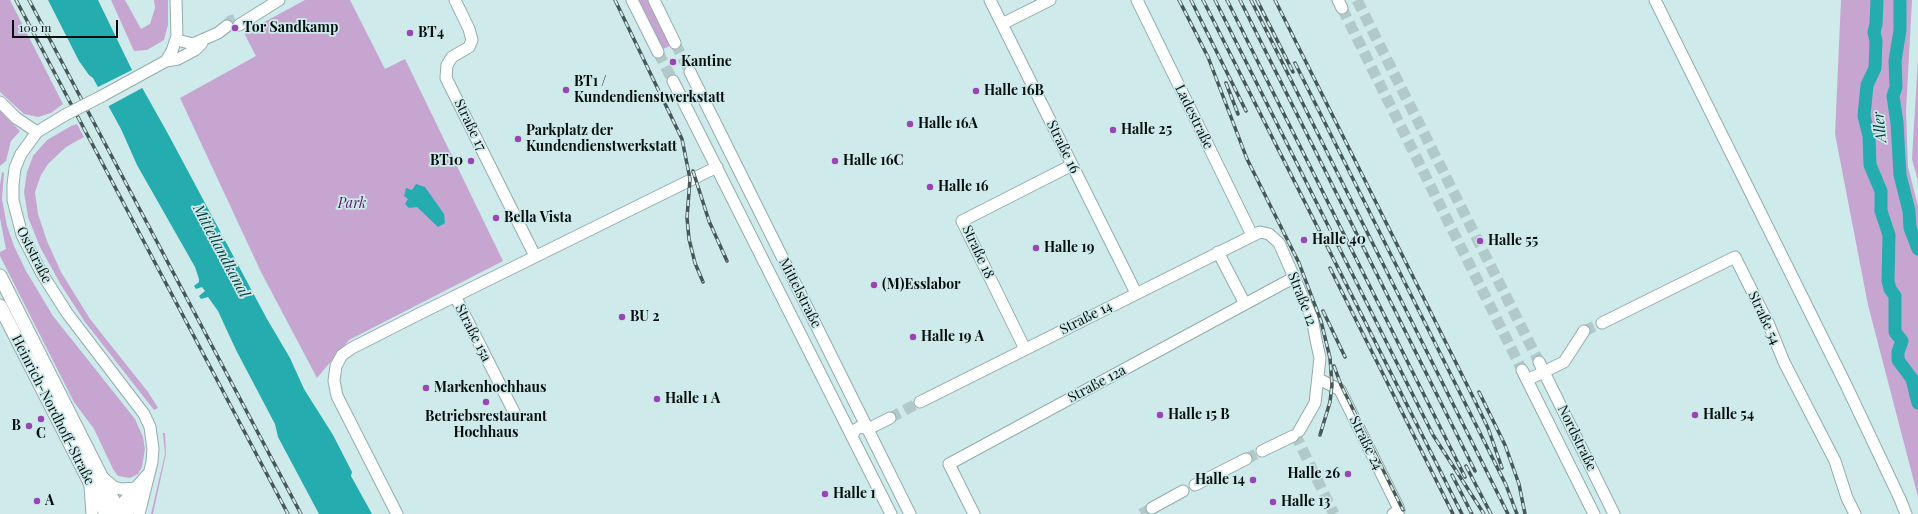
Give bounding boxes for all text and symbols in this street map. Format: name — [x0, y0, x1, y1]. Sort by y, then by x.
scale bar — [14, 12, 120, 38]
text: 100 m — [19, 19, 51, 35]
place label: Tor Sandkamp — [243, 20, 338, 36]
marker: Tor Sandkamp — [230, 23, 240, 33]
place label: BT4 — [418, 25, 444, 41]
marker: BT4 — [405, 28, 415, 38]
place label: Kantine — [681, 54, 732, 70]
marker: Kantine — [668, 57, 678, 67]
place label: BT1 / Kundendienstwerkstatt — [574, 74, 725, 106]
street label: Ladestraße — [1171, 82, 1217, 152]
place label: Halle 16B — [984, 83, 1044, 99]
marker: BT1 / Kundendienstwerkstatt — [561, 85, 571, 95]
marker: Halle 16B — [971, 86, 981, 96]
street label: Straße 17 — [450, 96, 490, 154]
water label: Aller — [1869, 111, 1891, 143]
place label: Halle 16A — [918, 116, 978, 132]
street label: Straße 16 — [1043, 118, 1083, 176]
marker: Halle 16A — [905, 119, 915, 129]
place label: Halle 25 — [1121, 122, 1172, 138]
place label: Parkplatz der Kundendienstwerkstatt — [526, 123, 677, 156]
marker: Halle 25 — [1108, 125, 1118, 135]
marker: Parkplatz der Kundendienstwerkstatt — [513, 134, 523, 144]
place label: BT10 — [430, 153, 463, 169]
place label: Halle 16C — [843, 153, 903, 169]
marker: BT10 — [466, 156, 476, 166]
marker: Halle 16C — [830, 156, 840, 166]
place label: Halle 16 — [938, 179, 989, 195]
marker: Halle 16 — [925, 182, 935, 192]
park label: Park — [338, 196, 366, 212]
water label: Mittellandkanal — [189, 201, 253, 301]
place label: Bella Vista — [504, 210, 572, 226]
marker: Bella Vista — [491, 213, 501, 223]
street label: Straße 18 — [958, 223, 998, 281]
street label: Oststraße — [13, 224, 55, 286]
place label: Halle 40 — [1312, 232, 1366, 248]
place label: Halle 55 — [1488, 233, 1538, 249]
marker: Halle 40 — [1299, 235, 1309, 245]
marker: Halle 55 — [1475, 236, 1485, 246]
place label: Halle 19 — [1044, 240, 1094, 256]
marker: Halle 19 — [1031, 243, 1041, 253]
street label: Mittelstraße — [775, 255, 825, 331]
street label: Straße 12 — [1284, 270, 1320, 328]
place label: (M)Esslabor — [882, 277, 961, 293]
marker: (M)Esslabor — [869, 280, 879, 290]
street label: Straße 54 — [1744, 289, 1784, 347]
street label: Straße 14 — [1057, 298, 1115, 338]
street label: Straße 15a — [451, 301, 495, 365]
place label: BU 2 — [630, 309, 660, 325]
marker: BU 2 — [617, 312, 627, 322]
place label: Halle 19 A — [921, 329, 984, 345]
street label: Heinrich-Nordhoff-Straße — [8, 332, 98, 488]
marker: Halle 19 A — [908, 332, 918, 342]
street label: Straße 12a — [1065, 362, 1129, 406]
place label: Markenhochhaus — [434, 380, 546, 396]
marker: Markenhochhaus — [421, 383, 431, 393]
place label: Halle 1 A — [665, 391, 720, 407]
marker: Halle 1 A — [652, 394, 662, 404]
marker: Betriebsrestaurant Hochhaus — [481, 397, 491, 407]
street label: Nordstraße — [1554, 402, 1600, 474]
place label: Halle 15 B — [1168, 407, 1230, 423]
place label: Halle 54 — [1703, 407, 1754, 423]
place label: Betriebsrestaurant Hochhaus — [425, 409, 547, 442]
marker: Halle 15 B — [1155, 410, 1165, 420]
marker: Halle 54 — [1690, 410, 1700, 420]
street label: Straße 24 — [1346, 413, 1386, 473]
marker: C — [36, 414, 46, 424]
place label: B — [12, 418, 21, 434]
marker: B — [24, 421, 34, 431]
place label: C — [36, 426, 46, 442]
place label: Halle 26 — [1287, 466, 1340, 482]
marker: Halle 26 — [1343, 469, 1353, 479]
place label: Halle 14 — [1195, 472, 1245, 488]
marker: Halle 14 — [1248, 475, 1258, 485]
place label: Halle 1 — [833, 486, 876, 502]
marker: Halle 1 — [820, 489, 830, 499]
place label: A — [45, 493, 54, 509]
place label: Halle 13 — [1281, 494, 1330, 510]
marker: A — [32, 496, 42, 506]
marker: Halle 13 — [1268, 497, 1278, 507]

